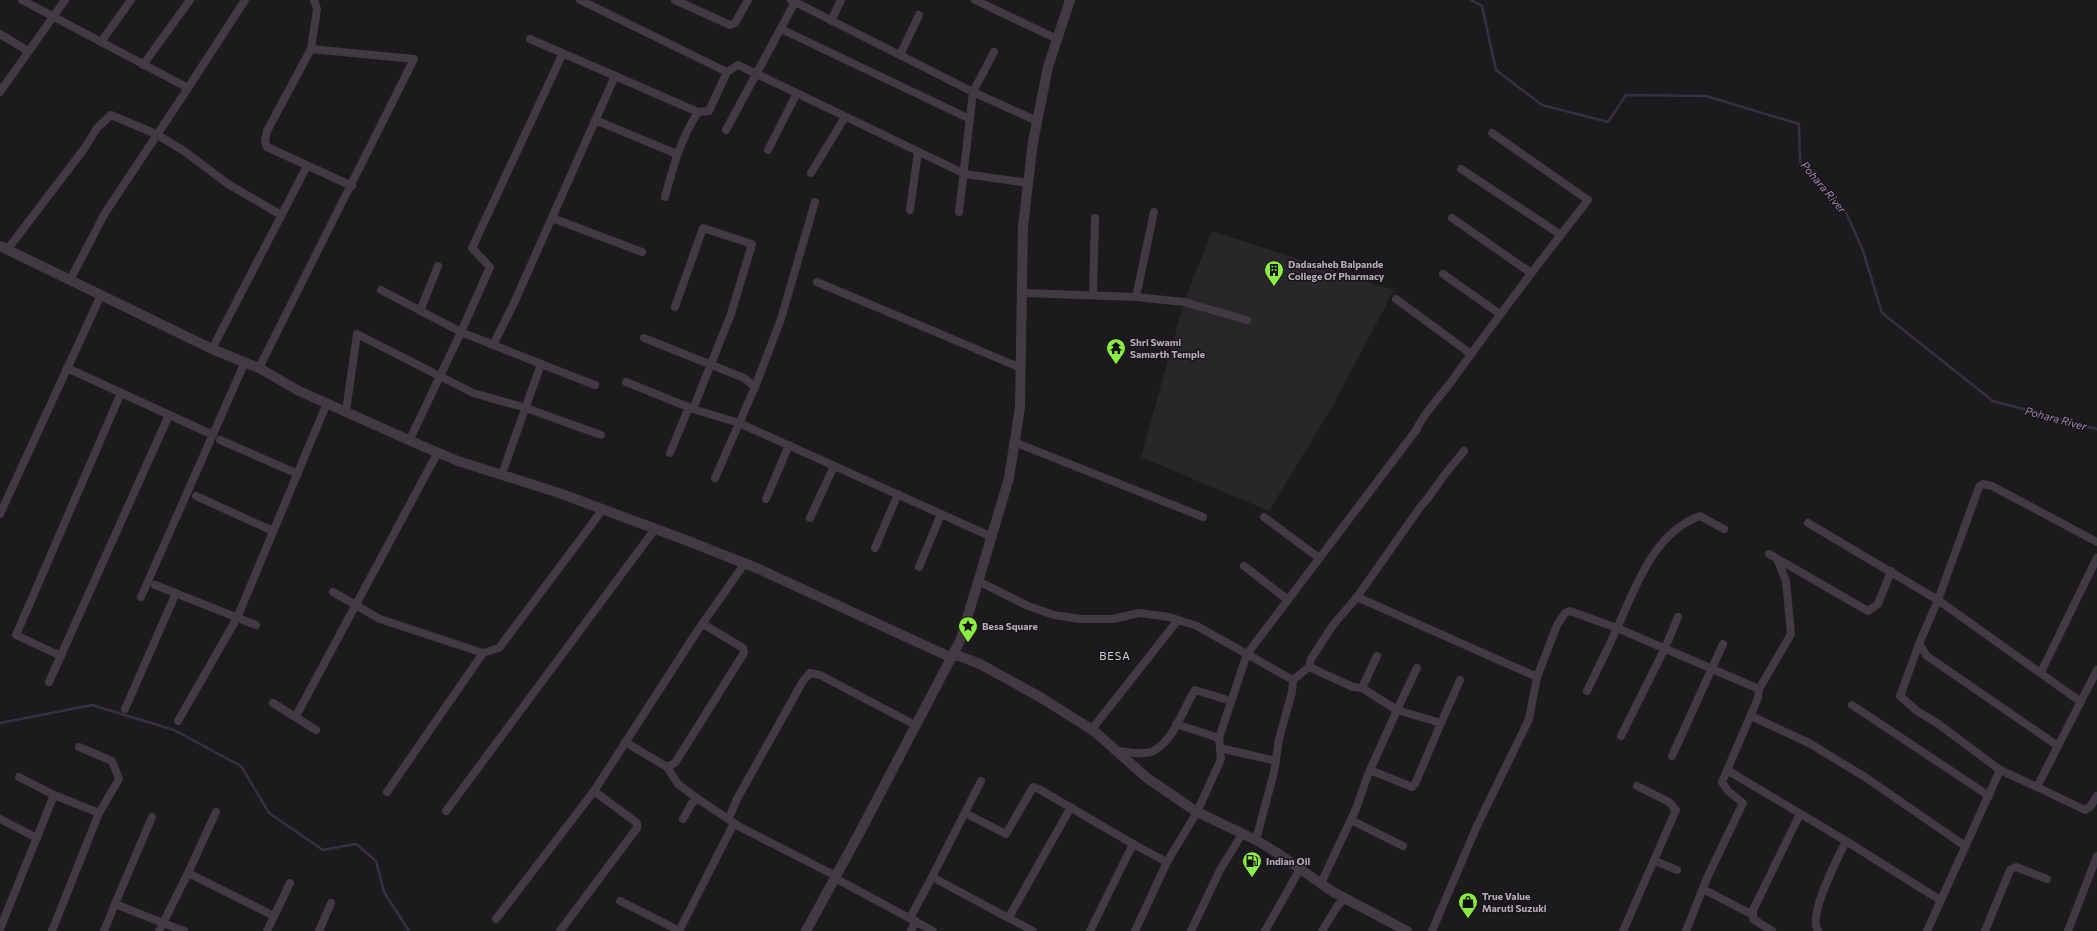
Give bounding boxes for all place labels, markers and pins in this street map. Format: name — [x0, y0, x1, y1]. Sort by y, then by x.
place label: Dadasaheb Balpande College Of Pharmacy — [1288, 258, 1385, 282]
building icon: Dadasaheb Balpande College Of Pharmacy — [1263, 259, 1285, 287]
place label: Shri Swami Samarth Temple — [1130, 336, 1205, 360]
temple icon: Shri Swami Samarth Temple — [1105, 337, 1127, 365]
place icon: Besa Square — [957, 615, 979, 643]
place label: Besa Square — [982, 620, 1038, 632]
fuel station icon: Indian Oil — [1241, 850, 1263, 878]
place label: Indian Oil — [1266, 855, 1310, 867]
place label: True Value Maruti Suzuki — [1482, 890, 1547, 914]
shop icon: True Value Maruti Suzuki — [1457, 891, 1479, 919]

